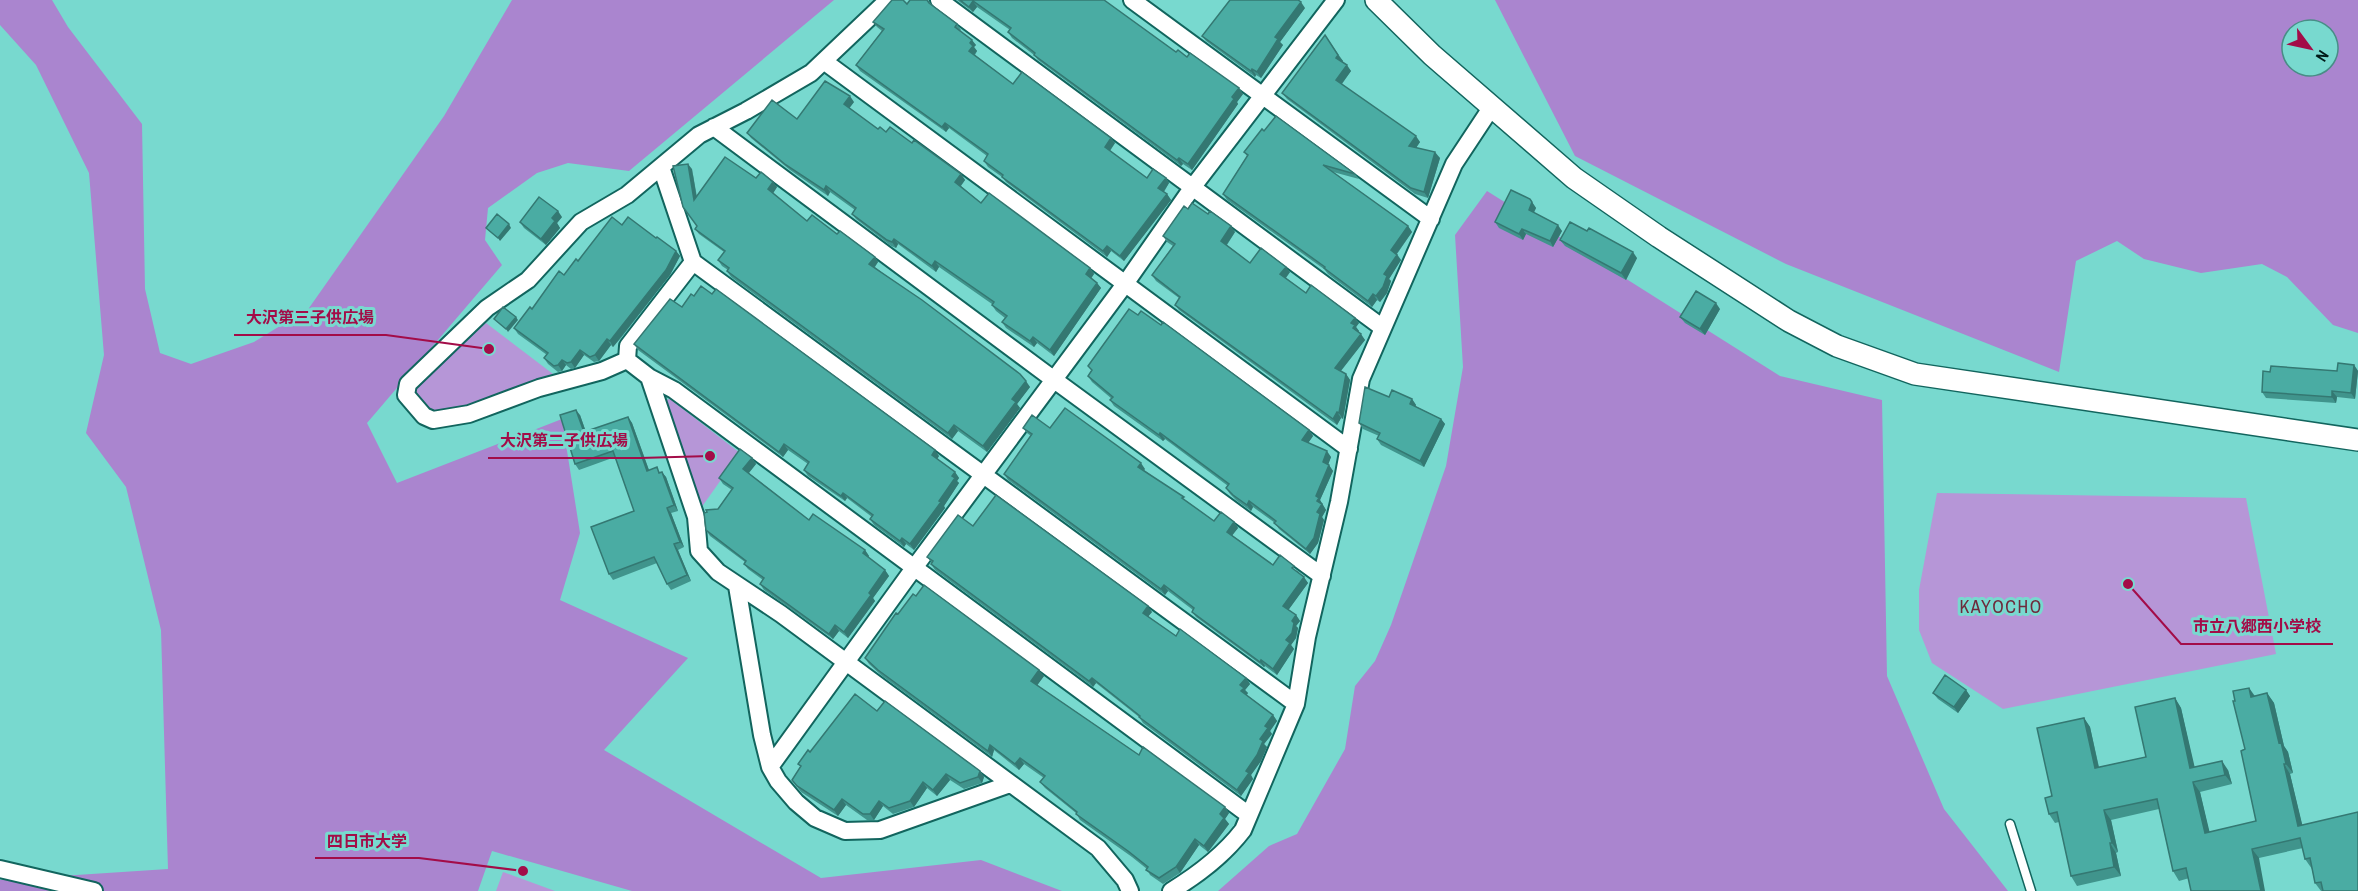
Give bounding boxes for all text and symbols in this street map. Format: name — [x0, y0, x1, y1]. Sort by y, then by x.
north arrow — [2280, 18, 2340, 78]
text: N — [2311, 46, 2334, 66]
callout: 大沢第三子供広場 — [234, 301, 386, 335]
text: 大沢第三子供広場 — [246, 306, 374, 328]
callout: 大沢第二子供広場 — [488, 424, 640, 458]
text: 大沢第二子供広場 — [500, 429, 628, 451]
district label: KAYOCHO — [1959, 594, 2043, 619]
callout: 市立八郷西小学校 — [2181, 610, 2333, 644]
text: 市立八郷西小学校 — [2193, 615, 2321, 637]
callout: 四日市大学 — [315, 824, 419, 858]
text: 四日市大学 — [327, 830, 407, 852]

